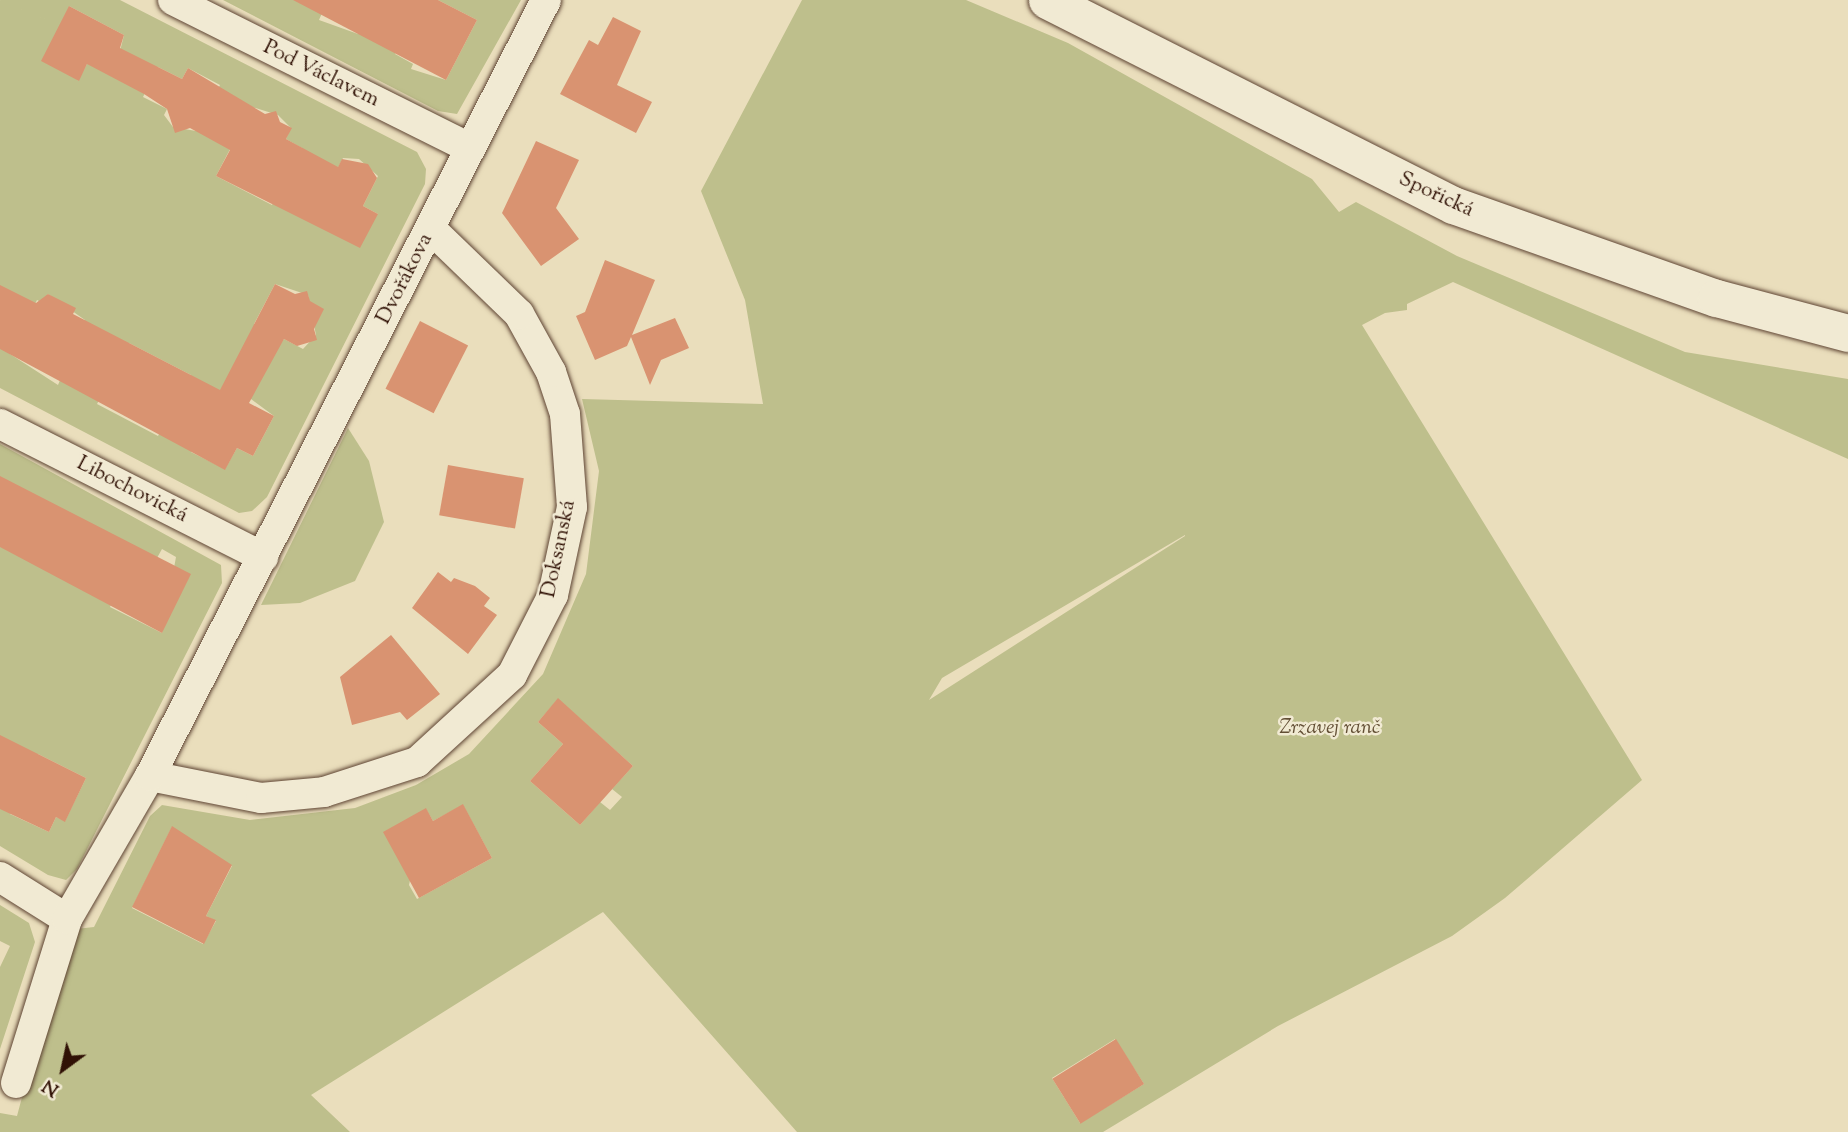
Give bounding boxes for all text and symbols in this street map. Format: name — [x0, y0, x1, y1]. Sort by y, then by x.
street label: Pod Václavem — [259, 35, 383, 113]
street label: Spořická — [1394, 167, 1478, 223]
street label: Dvořákova — [371, 229, 439, 329]
street label: Libochovická — [72, 451, 192, 529]
street label: Doksanská — [536, 498, 582, 600]
park label: Zrzavej ranč — [1279, 715, 1381, 741]
north arrow — [28, 1034, 98, 1104]
text: N — [38, 1072, 65, 1102]

